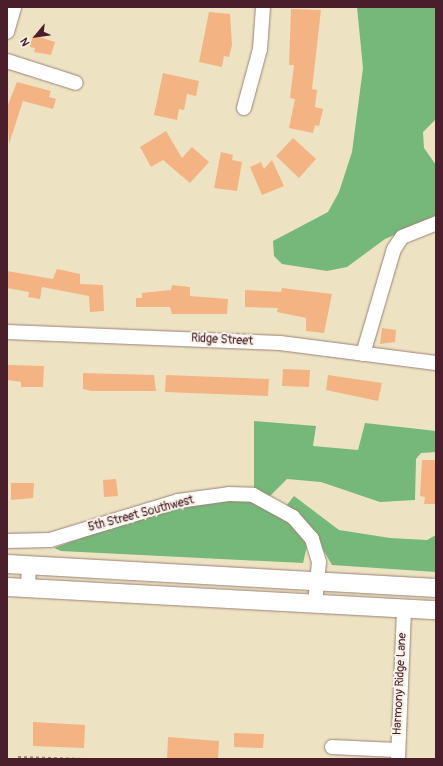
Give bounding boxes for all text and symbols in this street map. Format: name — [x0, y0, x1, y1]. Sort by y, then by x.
north arrow — [16, 16, 56, 56]
text: N — [18, 36, 33, 48]
street label: Ridge Street — [191, 331, 253, 349]
street label: 5th Street Southwest — [87, 493, 195, 535]
street label: Harmony Ridge Lane — [390, 632, 410, 736]

